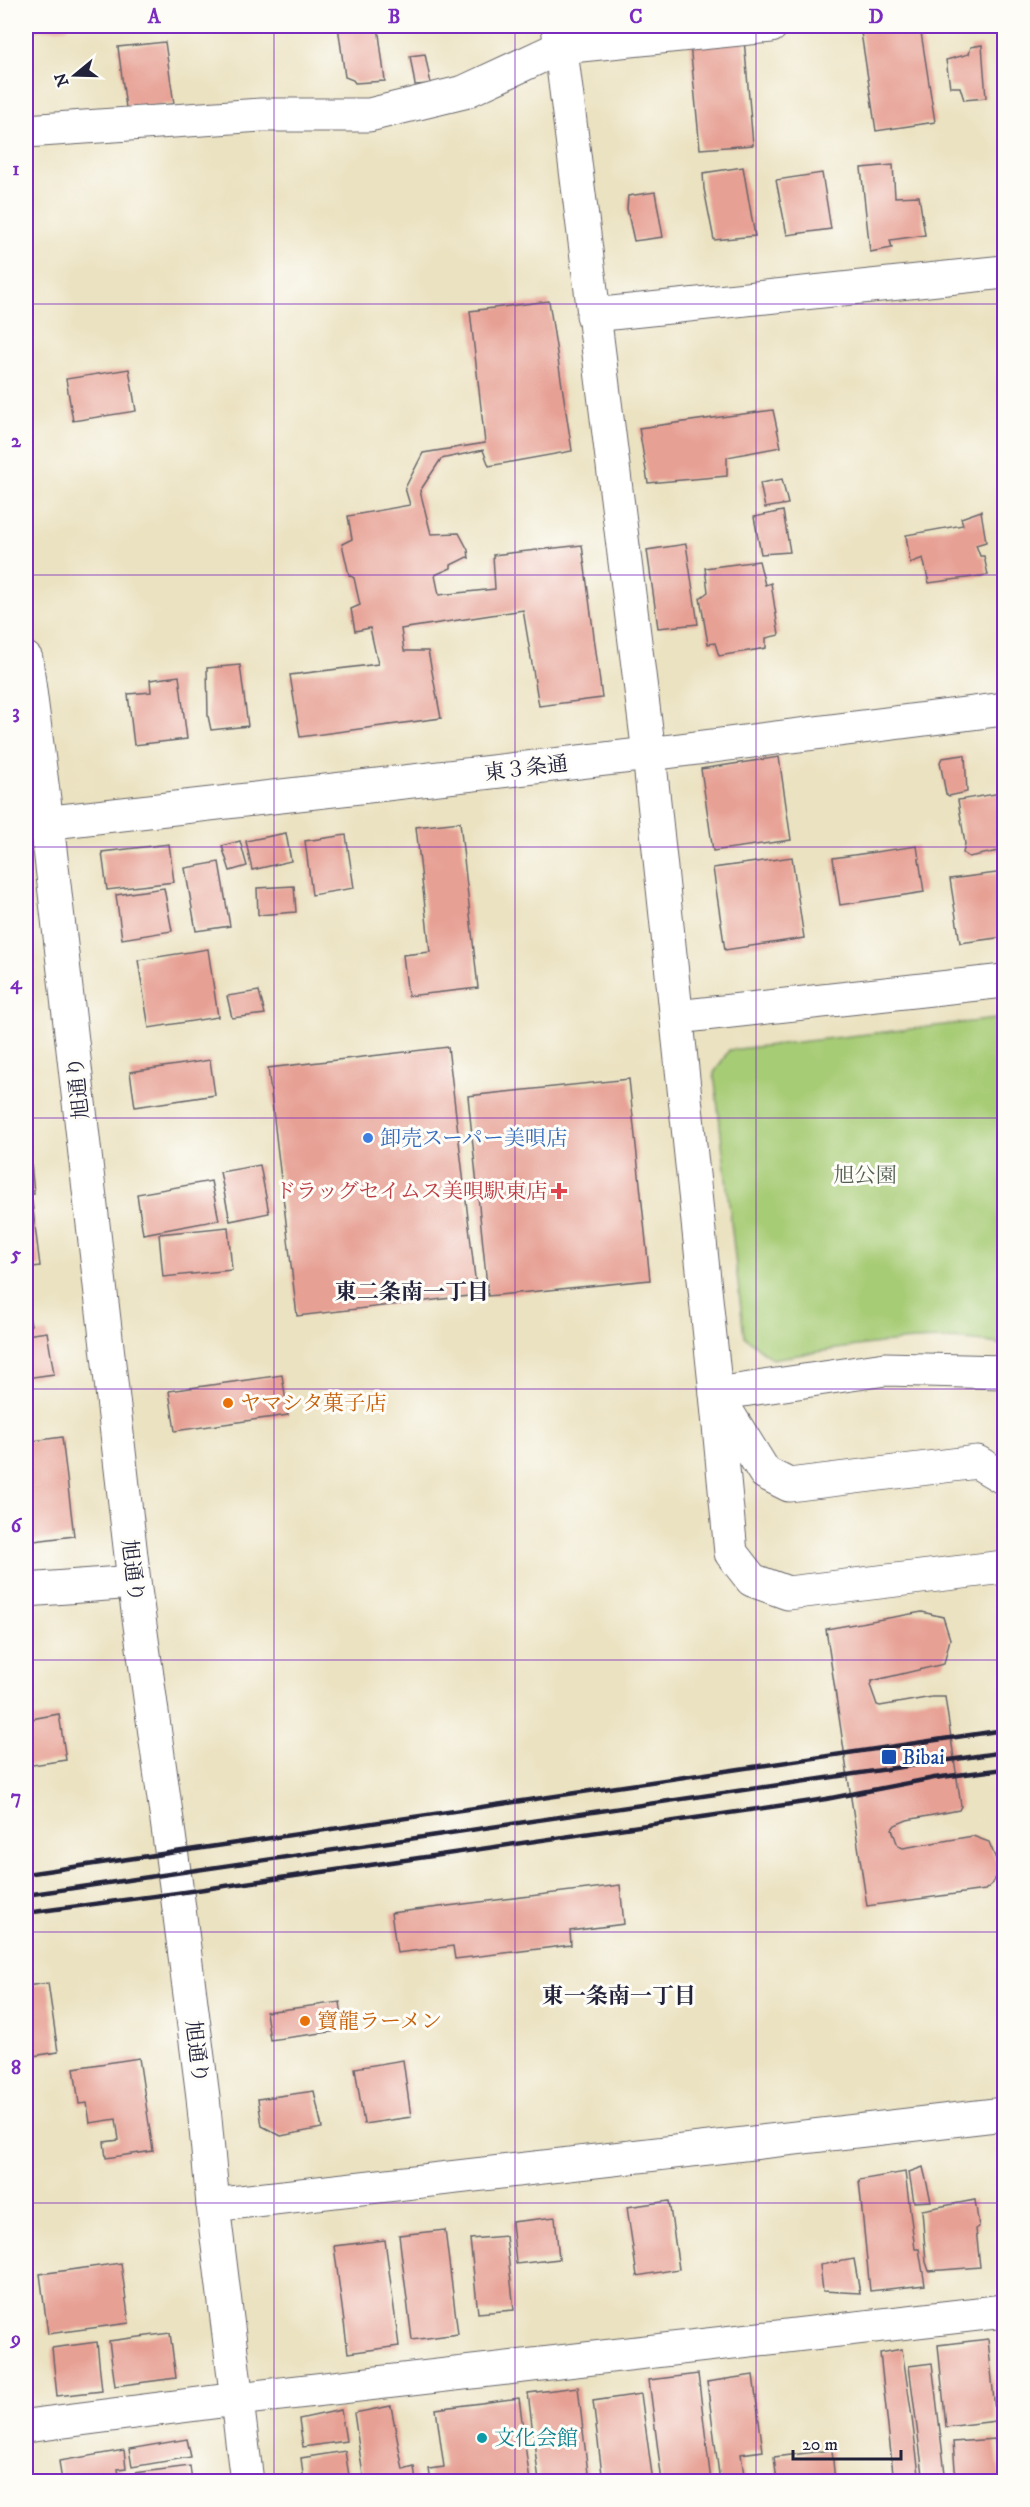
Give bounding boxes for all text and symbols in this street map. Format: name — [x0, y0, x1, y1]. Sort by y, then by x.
text: A — [147, 5, 162, 30]
text: B — [388, 5, 400, 30]
text: C — [629, 5, 643, 30]
text: D — [869, 5, 884, 30]
north arrow — [45, 45, 105, 105]
text: N — [50, 70, 73, 89]
text: 1 — [12, 157, 20, 182]
text: 2 — [11, 429, 22, 454]
text: 3 — [12, 700, 20, 725]
street label: 東３条通 — [483, 751, 569, 787]
text: 4 — [10, 971, 23, 996]
street label: 旭通り — [63, 1055, 95, 1121]
place label: 卸売スーパー美唄店 — [380, 1126, 567, 1152]
marker: 卸売スーパー美唄店 — [361, 1131, 375, 1145]
park label: 旭公園 — [834, 1163, 897, 1189]
place label: ドラッグセイムス美唄駅東店 — [275, 1179, 547, 1205]
marker: ドラッグセイムス美唄駅東店 — [552, 1184, 566, 1198]
text: 5 — [10, 1242, 21, 1267]
district label: 東二条南一丁目 — [335, 1279, 489, 1306]
place label: ヤマシタ菓子店 — [240, 1391, 386, 1417]
marker: ヤマシタ菓子店 — [221, 1396, 235, 1410]
text: 6 — [11, 1514, 23, 1539]
street label: 旭通り — [115, 1538, 149, 1604]
place label: Bibai — [902, 1745, 945, 1771]
marker: Bibai — [880, 1748, 898, 1766]
text: 7 — [11, 1785, 21, 1810]
district label: 東一条南一丁目 — [542, 1983, 696, 2010]
place label: 寶龍ラーメン — [317, 2009, 442, 2035]
marker: 寶龍ラーメン — [298, 2014, 312, 2028]
street label: 旭通り — [179, 2019, 213, 2085]
text: 8 — [11, 2056, 21, 2081]
text: 9 — [9, 2327, 21, 2352]
scale bar — [793, 2423, 901, 2461]
place label: 文化会館 — [494, 2426, 578, 2452]
marker: 文化会館 — [475, 2431, 489, 2445]
text: 20 m — [802, 2434, 838, 2456]

